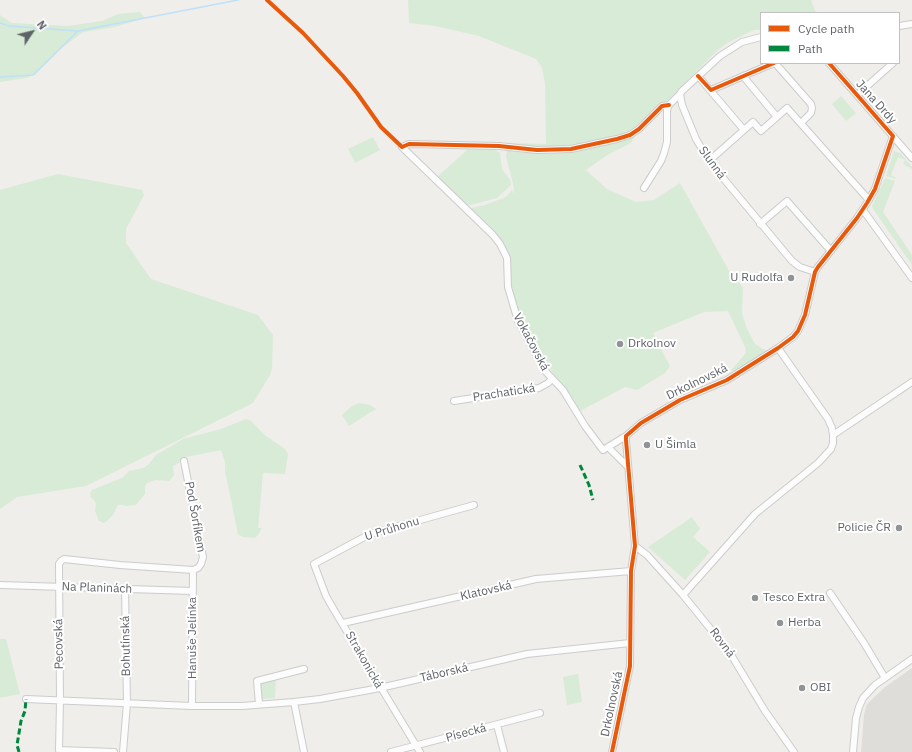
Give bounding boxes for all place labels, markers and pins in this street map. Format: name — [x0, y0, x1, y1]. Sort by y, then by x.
place label: U Rudolfa — [730, 271, 783, 285]
marker: U Rudolfa — [786, 273, 796, 283]
place label: Drkolnov — [628, 337, 676, 351]
marker: Drkolnov — [615, 339, 625, 349]
place label: U Šimla — [655, 438, 696, 452]
marker: U Šimla — [642, 440, 652, 450]
place label: Policie ČR — [837, 521, 891, 535]
marker: Policie ČR — [894, 523, 904, 533]
place label: Tesco Extra — [763, 591, 825, 605]
marker: Tesco Extra — [750, 593, 760, 603]
place label: Herba — [788, 616, 821, 630]
marker: Herba — [775, 618, 785, 628]
place label: OBI — [810, 681, 831, 695]
marker: OBI — [797, 683, 807, 693]

